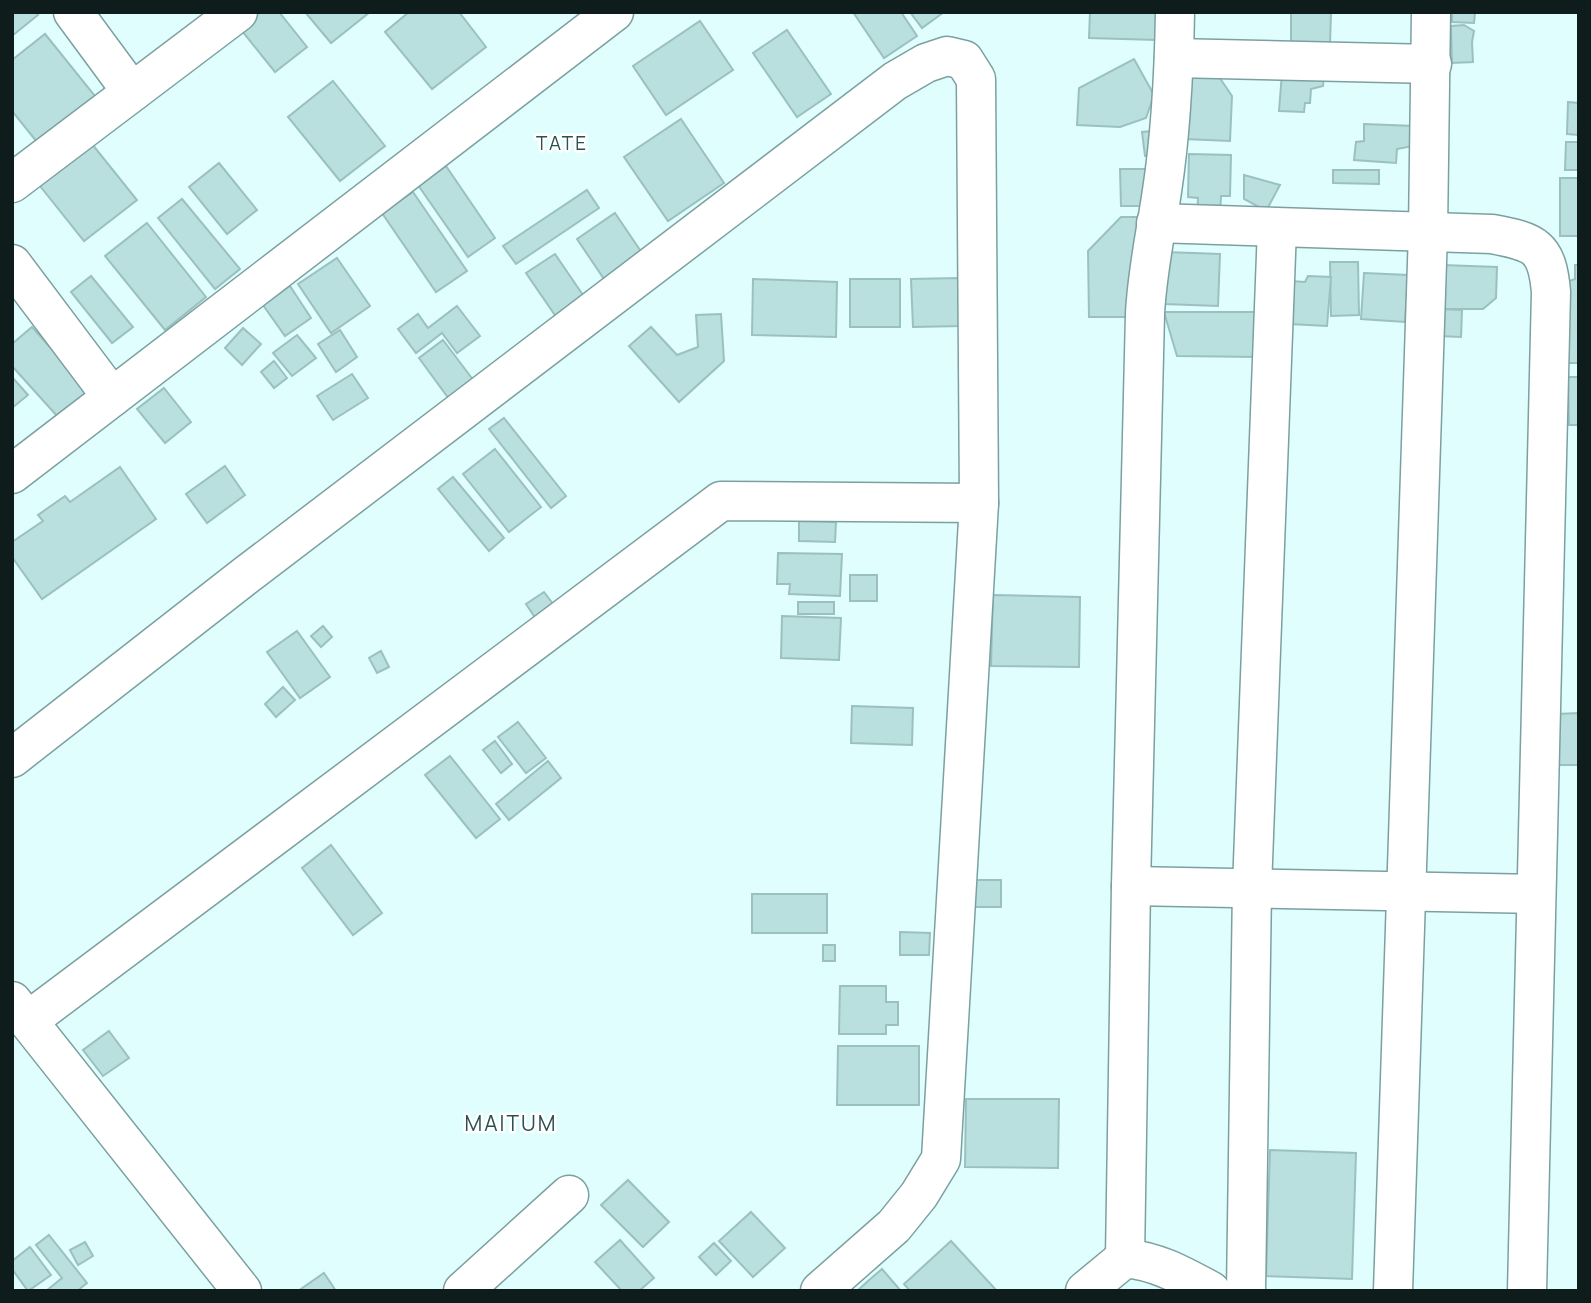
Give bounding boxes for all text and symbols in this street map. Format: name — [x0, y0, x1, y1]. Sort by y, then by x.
district label: TATE — [536, 130, 588, 156]
district label: MAITUM — [465, 1109, 557, 1137]

